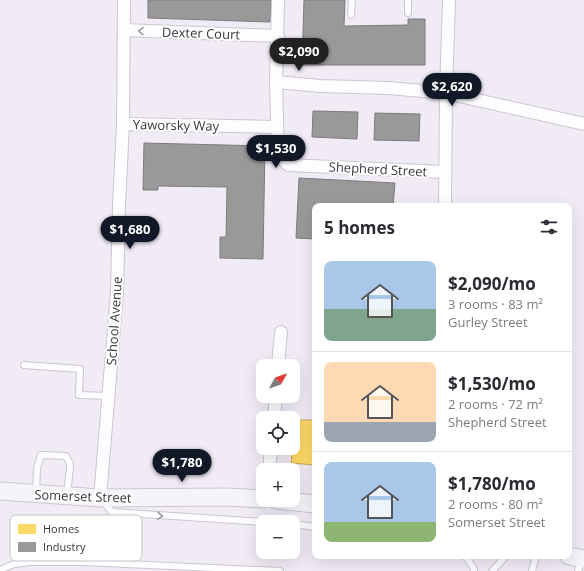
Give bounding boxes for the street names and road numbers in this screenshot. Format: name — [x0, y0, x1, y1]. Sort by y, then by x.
street label: Dexter Court — [162, 23, 241, 43]
street label: Yaworsky Way — [133, 115, 220, 135]
street label: Shepherd Street — [328, 157, 428, 181]
street label: School Avenue — [102, 276, 126, 366]
street label: Somerset Street — [34, 485, 132, 507]

